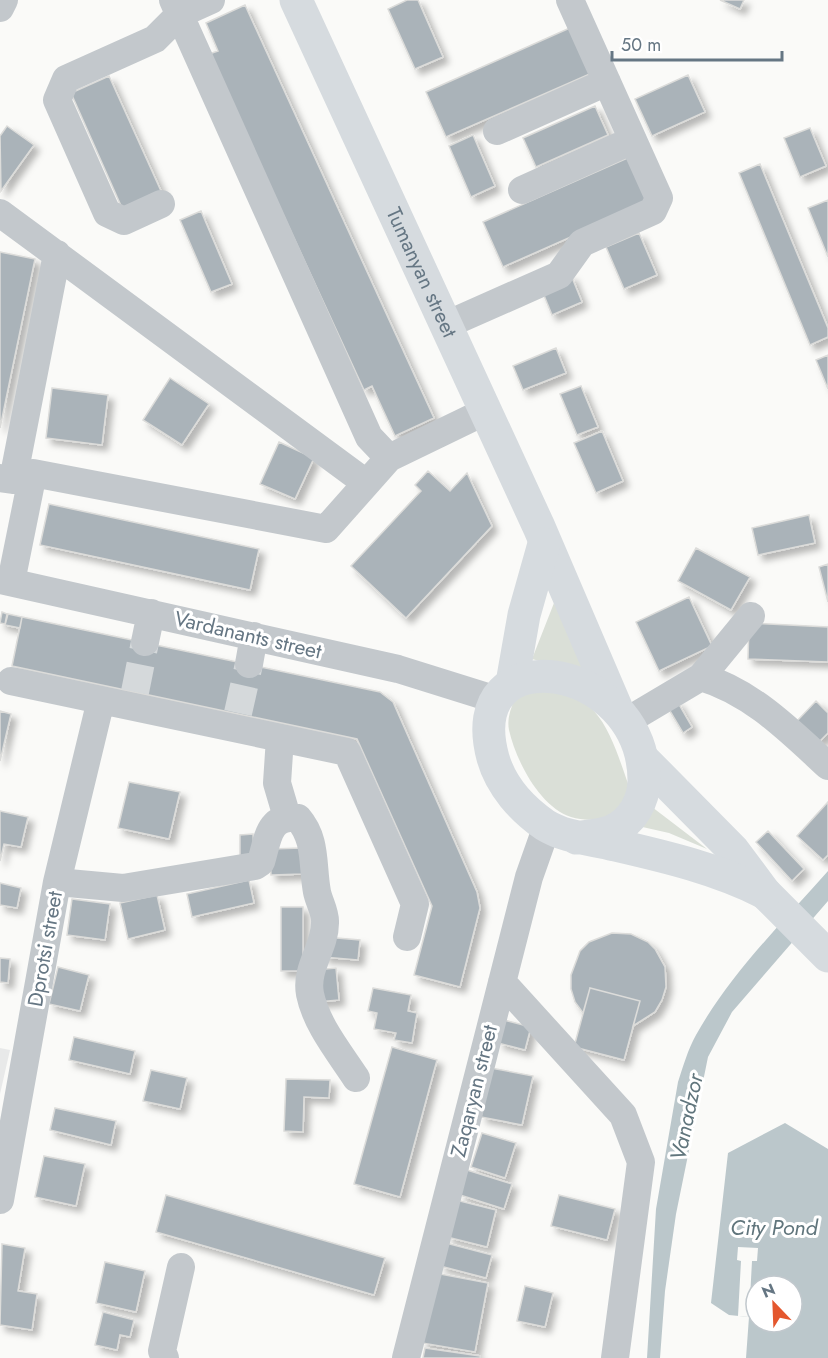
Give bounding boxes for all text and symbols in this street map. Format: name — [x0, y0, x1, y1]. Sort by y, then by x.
scale bar — [612, 24, 782, 62]
text: 50 m — [621, 32, 661, 58]
street label: Tumanyan street — [379, 202, 465, 342]
street label: Vardanants street — [171, 603, 325, 667]
street label: Dprotsi street — [20, 889, 70, 1009]
street label: Zaqaryan street — [443, 1022, 505, 1160]
water label: Vanadzor — [661, 1069, 711, 1163]
water label: City Pond — [730, 1211, 820, 1243]
north arrow — [744, 1274, 804, 1334]
text: N — [758, 1278, 779, 1304]

